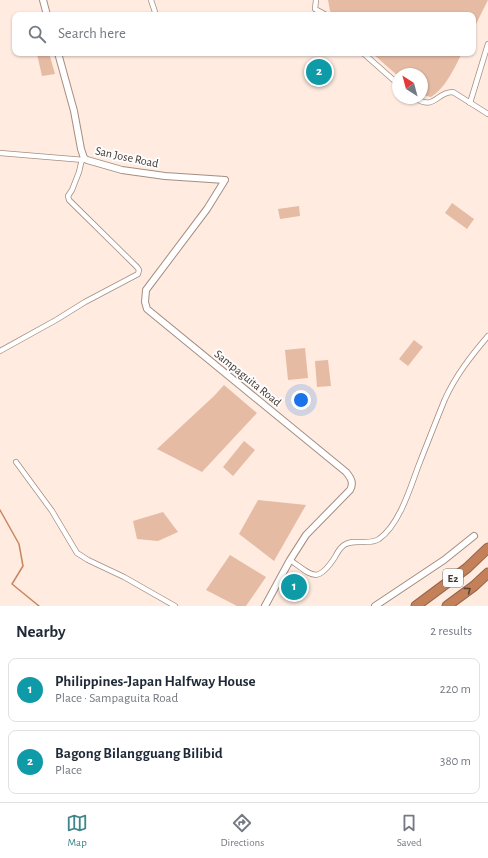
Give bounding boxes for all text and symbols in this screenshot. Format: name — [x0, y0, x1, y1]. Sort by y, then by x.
search box — [12, 12, 476, 56]
icon: search — [26, 23, 48, 45]
text: Search here — [58, 26, 126, 41]
pin: 2 — [306, 57, 332, 87]
north arrow — [392, 68, 428, 104]
street label: San Jose Road — [94, 144, 160, 170]
street label: Sampaguita Road — [212, 347, 284, 409]
your location — [291, 390, 311, 410]
road number: E2 — [443, 569, 463, 587]
pin: 1 — [281, 572, 307, 602]
one-way arrow — [464, 588, 471, 595]
text: Nearby — [16, 623, 66, 640]
text: 2 results — [430, 625, 472, 638]
text: Philippines-Japan Halfway House — [55, 674, 256, 689]
text: 1 — [28, 683, 32, 696]
text: 220 m — [440, 683, 471, 696]
text: Place · Sampaguita Road — [55, 692, 178, 705]
text: Bagong Bilangguang Bilibid — [55, 746, 223, 761]
text: 2 — [27, 755, 33, 768]
text: 380 m — [440, 755, 471, 768]
text: Place — [55, 764, 82, 777]
tab: Map — [66, 812, 88, 849]
tab: Directions — [220, 812, 264, 849]
tab: Saved — [397, 812, 422, 849]

